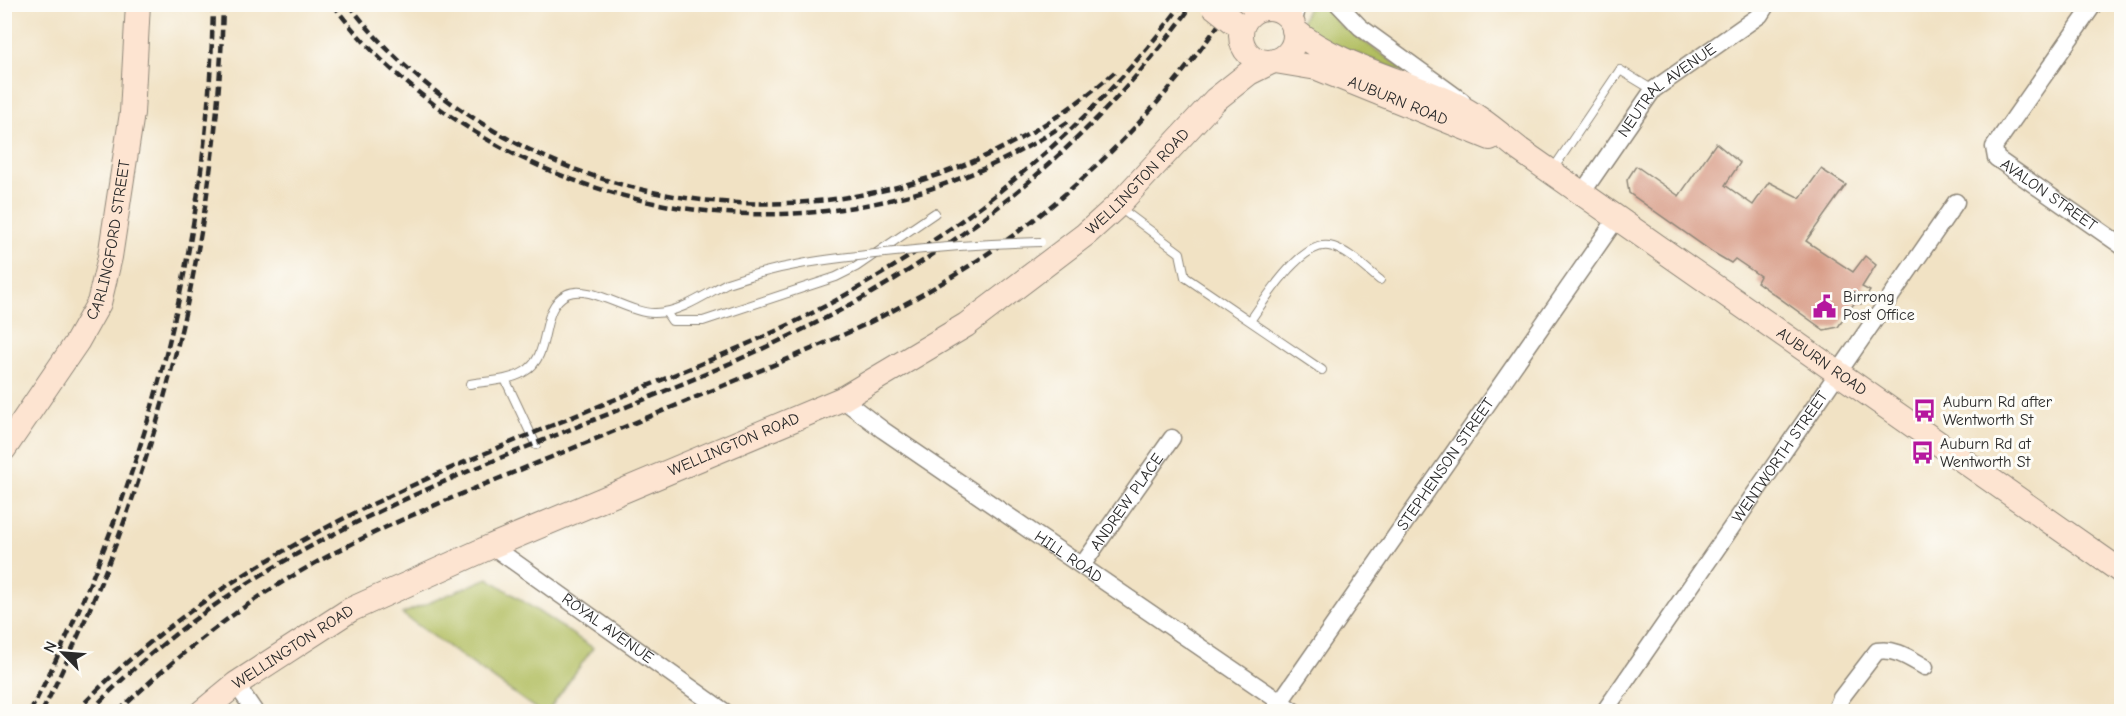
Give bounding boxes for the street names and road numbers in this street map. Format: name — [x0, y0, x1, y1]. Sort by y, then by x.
street label: NEUTRAL AVENUE — [1614, 39, 1720, 140]
street label: AUBURN ROAD — [1346, 73, 1451, 129]
street label: WELLINGTON ROAD — [1082, 125, 1193, 238]
street label: AVALON STREET — [1997, 155, 2101, 235]
street label: CARLINGFORD STREET — [82, 158, 134, 323]
street label: AUBURN ROAD — [1773, 324, 1870, 399]
street label: WENTWORTH STREET — [1729, 387, 1832, 526]
street label: STEPHENSON STREET — [1393, 394, 1498, 534]
street label: WELLINGTON ROAD — [665, 409, 802, 480]
street label: ANDREW PLACE — [1087, 450, 1167, 554]
street label: HILL ROAD — [1031, 527, 1106, 586]
street label: ROYAL AVENUE — [558, 590, 657, 667]
street label: WELLINGTON ROAD — [229, 601, 357, 693]

